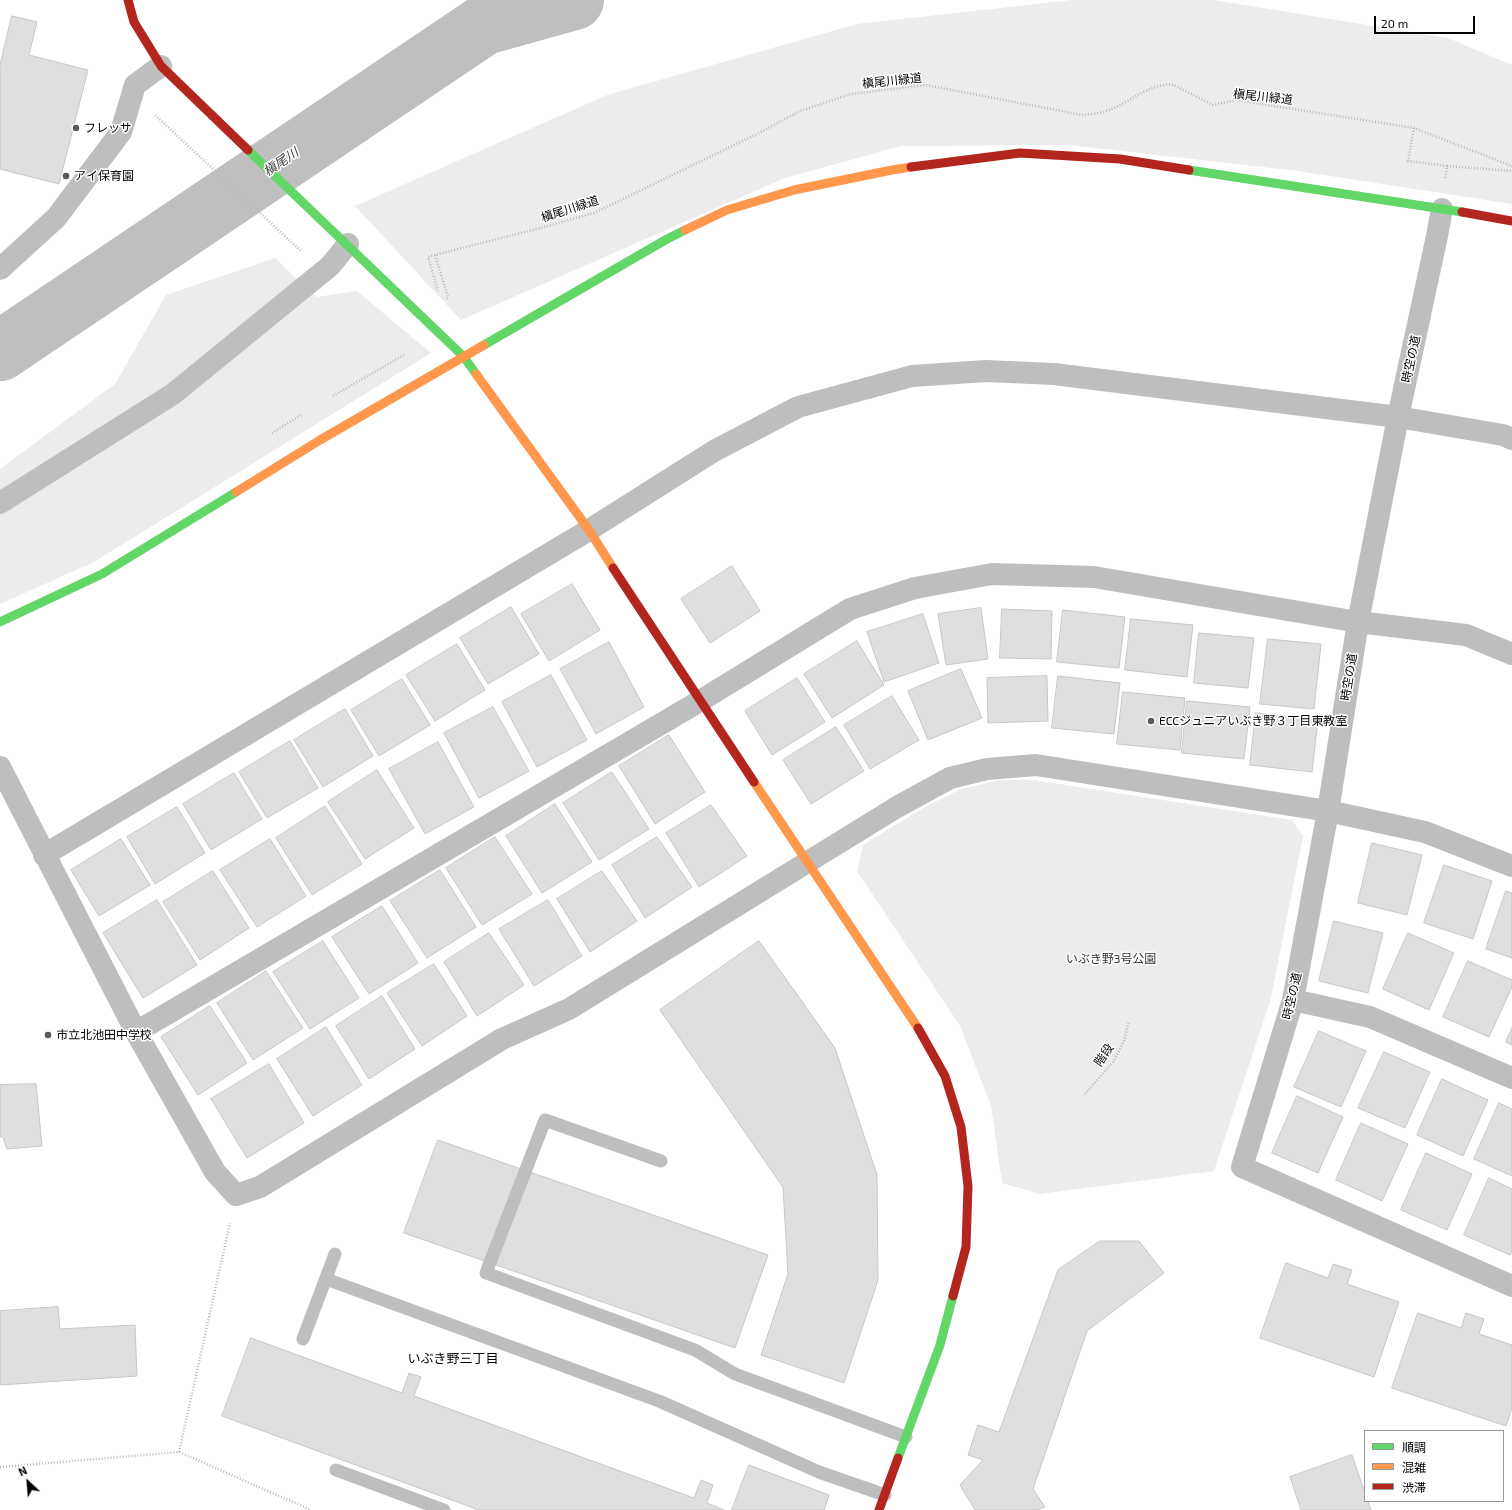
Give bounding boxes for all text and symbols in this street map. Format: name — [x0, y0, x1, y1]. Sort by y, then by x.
scale bar — [1376, 8, 1477, 34]
text: 20 m — [1381, 16, 1408, 30]
street label: 槇尾川緑道 — [861, 71, 923, 91]
street label: 槇尾川緑道 — [1232, 87, 1294, 107]
place label: フレッサ — [84, 121, 132, 135]
marker: フレッサ — [71, 123, 81, 133]
water label: 槇尾川 — [260, 145, 302, 179]
place label: アイ保育園 — [74, 169, 134, 183]
marker: アイ保育園 — [61, 171, 71, 181]
street label: 槇尾川緑道 — [539, 193, 601, 225]
street label: 時空の道 — [1399, 334, 1423, 384]
street label: 時空の道 — [1338, 652, 1360, 702]
place label: ECCジュニアいぶき野３丁目東教室 — [1159, 714, 1347, 728]
marker: ECCジュニアいぶき野３丁目東教室 — [1146, 716, 1156, 726]
park label: いぶき野3号公園 — [1066, 952, 1156, 966]
street label: 時空の道 — [1280, 971, 1304, 1021]
place label: 市立北池田中学校 — [56, 1028, 152, 1042]
marker: 市立北池田中学校 — [43, 1030, 53, 1040]
street label: 階段 — [1091, 1041, 1117, 1069]
district label: いぶき野三丁目 — [408, 1351, 498, 1367]
legend — [1364, 1430, 1504, 1502]
text: 順調 — [1402, 1440, 1426, 1454]
text: 混雑 — [1402, 1460, 1426, 1474]
north arrow — [8, 1462, 48, 1502]
text: N — [16, 1463, 29, 1478]
text: 渋滞 — [1402, 1480, 1426, 1494]

